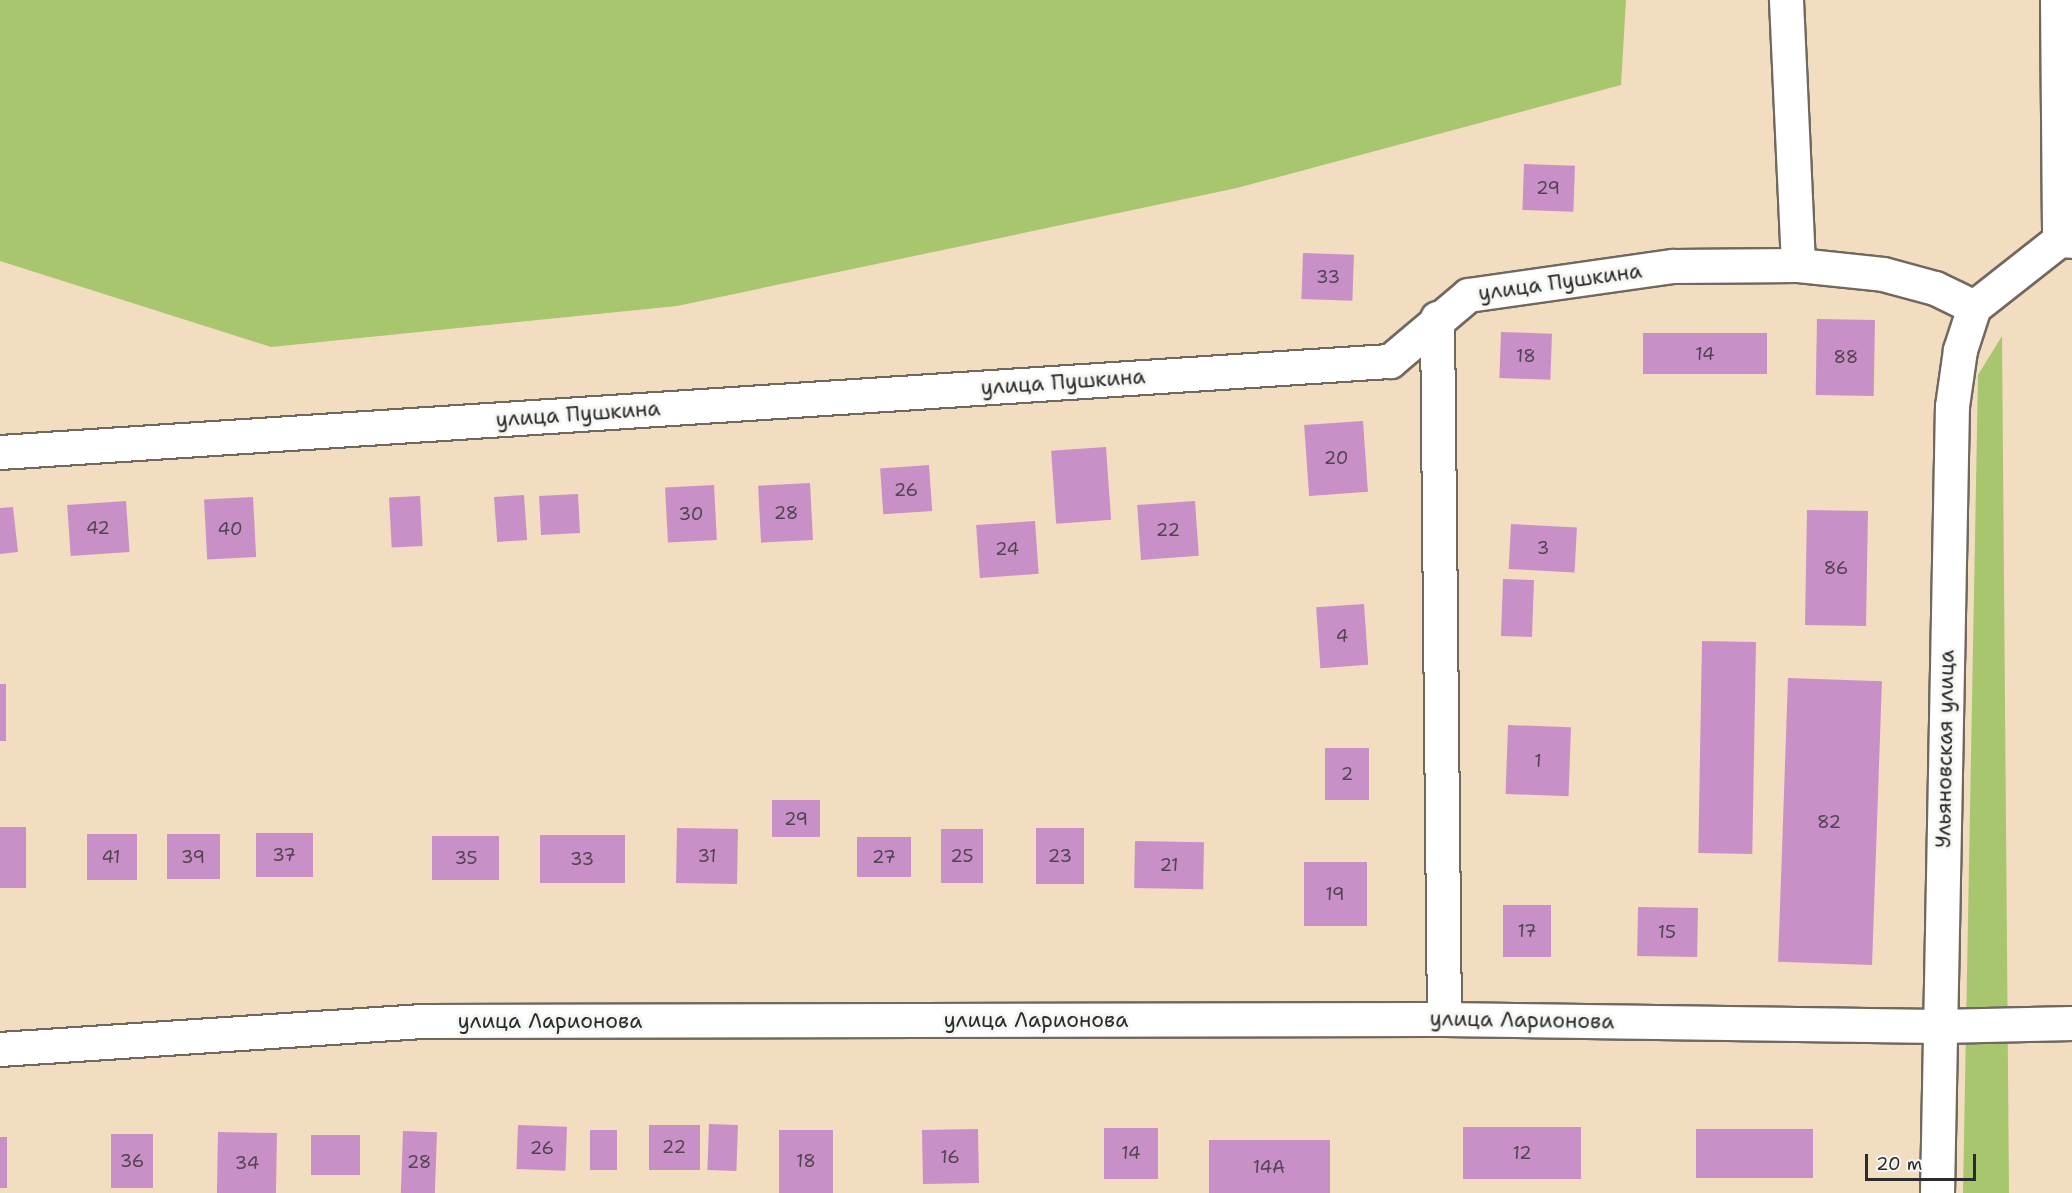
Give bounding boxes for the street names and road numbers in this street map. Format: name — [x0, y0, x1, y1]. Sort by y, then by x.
street label: улица Пушкина — [1477, 258, 1643, 306]
street label: улица Пушкина — [980, 364, 1146, 400]
street label: улица Пушкина — [495, 396, 661, 432]
street label: Ульяновская улица — [1931, 650, 1959, 848]
street label: улица Ларионова — [1430, 1006, 1614, 1034]
street label: улица Ларионова — [944, 1007, 1128, 1033]
street label: улица Ларионова — [458, 1008, 642, 1034]

